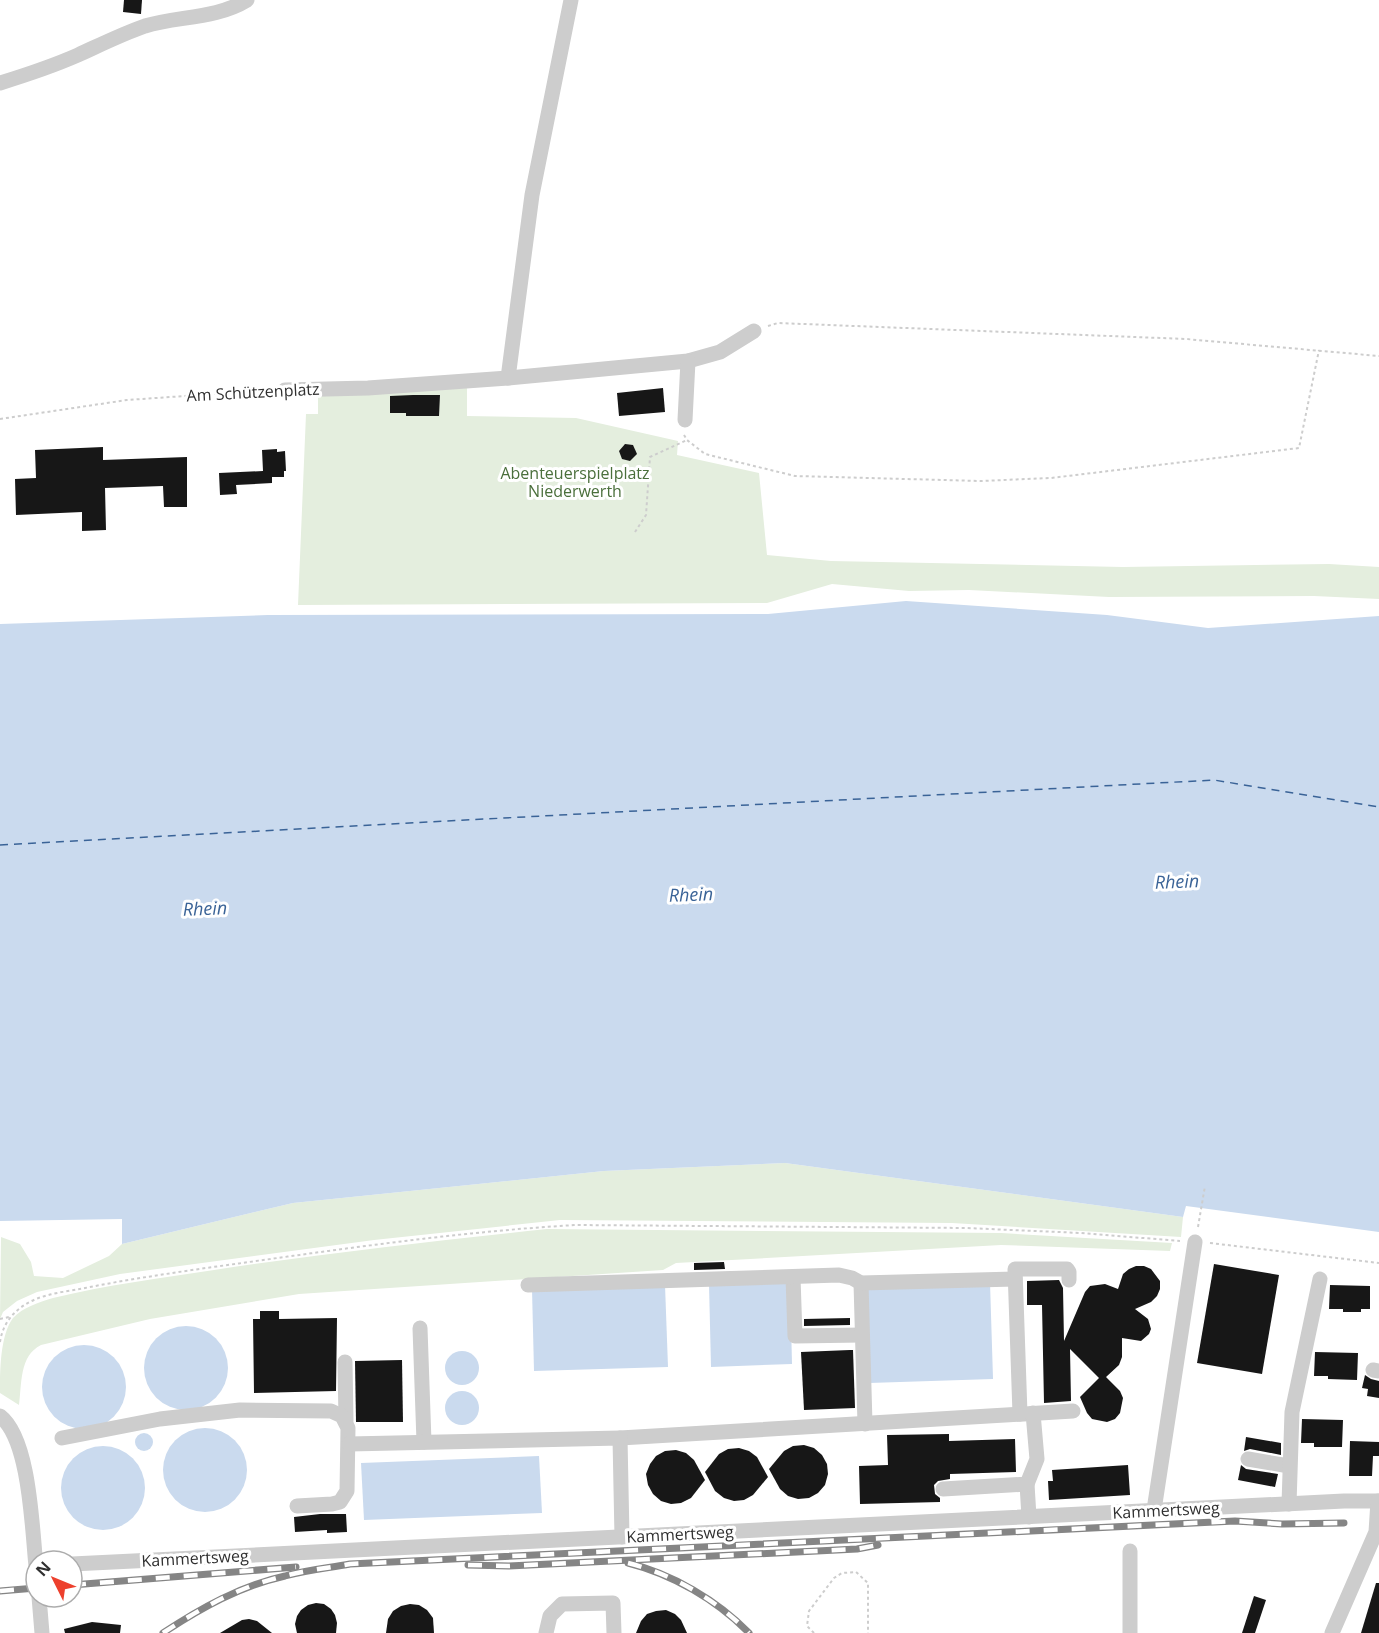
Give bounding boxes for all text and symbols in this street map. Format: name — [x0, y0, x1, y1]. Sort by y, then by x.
street label: Am Schützenplatz — [186, 378, 320, 406]
park label: Abenteuerspielplatz Niederwerth — [500, 462, 650, 502]
water label: Rhein — [1154, 868, 1200, 894]
water label: Rhein — [668, 881, 714, 907]
water label: Rhein — [182, 895, 228, 921]
street label: Kammertsweg — [1112, 1496, 1220, 1524]
street label: Kammertsweg — [626, 1520, 734, 1548]
street label: Kammertsweg — [141, 1544, 249, 1572]
north arrow — [24, 1549, 84, 1609]
text: N — [31, 1557, 56, 1581]

